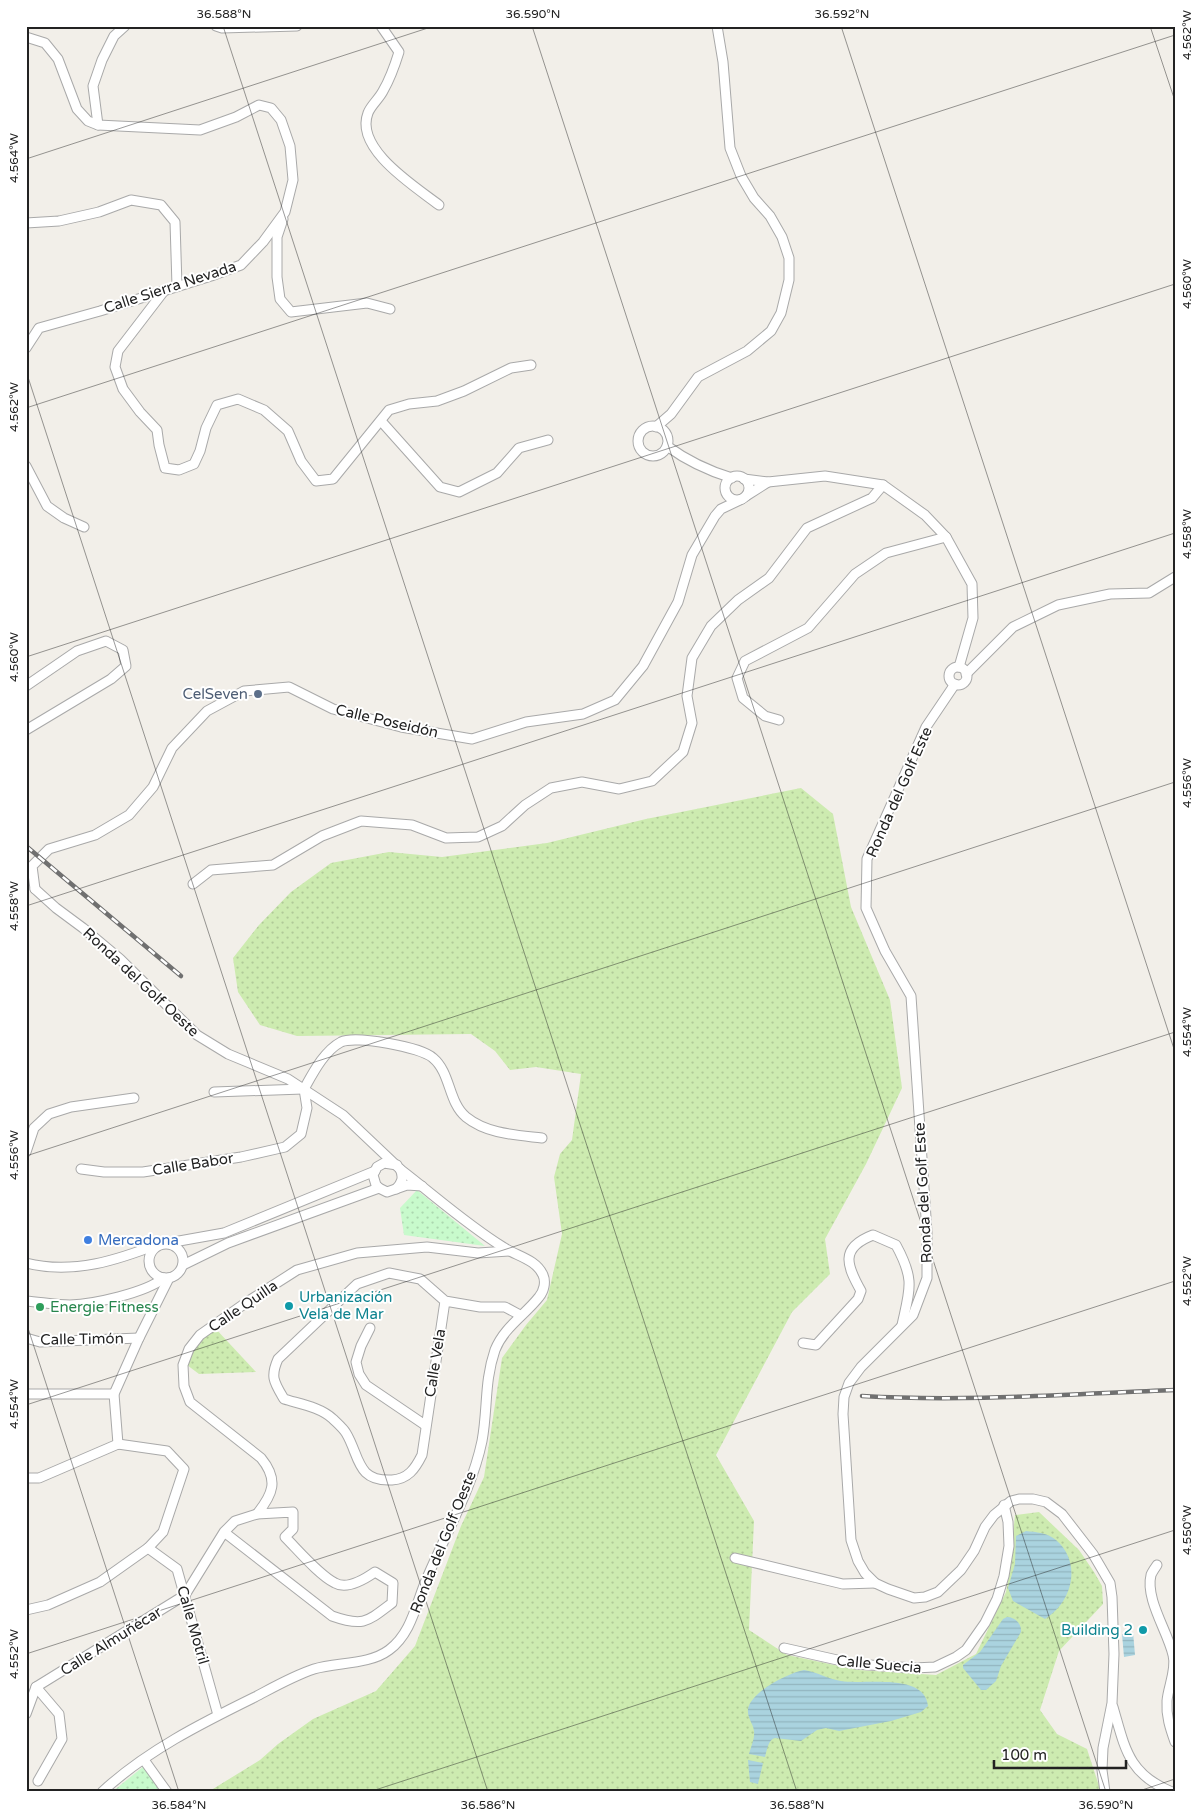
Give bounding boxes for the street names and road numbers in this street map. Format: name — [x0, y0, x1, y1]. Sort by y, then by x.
street label: Calle Sierra Nevada — [101, 257, 239, 317]
street label: Calle Poseidón — [334, 700, 440, 742]
street label: Ronda del Golf Este — [862, 724, 936, 860]
street label: Ronda del Golf Oeste — [79, 924, 203, 1040]
street label: Ronda del Golf Este — [910, 1122, 936, 1264]
street label: Calle Babor — [151, 1149, 235, 1179]
street label: Calle Quilla — [205, 1276, 281, 1336]
street label: Calle Vela — [421, 1328, 449, 1398]
street label: Calle Timón — [40, 1329, 124, 1349]
street label: Ronda del Golf Oeste — [406, 1468, 480, 1616]
street label: Calle Motril — [173, 1584, 213, 1666]
street label: Calle Almuñécar — [57, 1602, 165, 1679]
street label: Calle Suecia — [836, 1651, 922, 1677]

